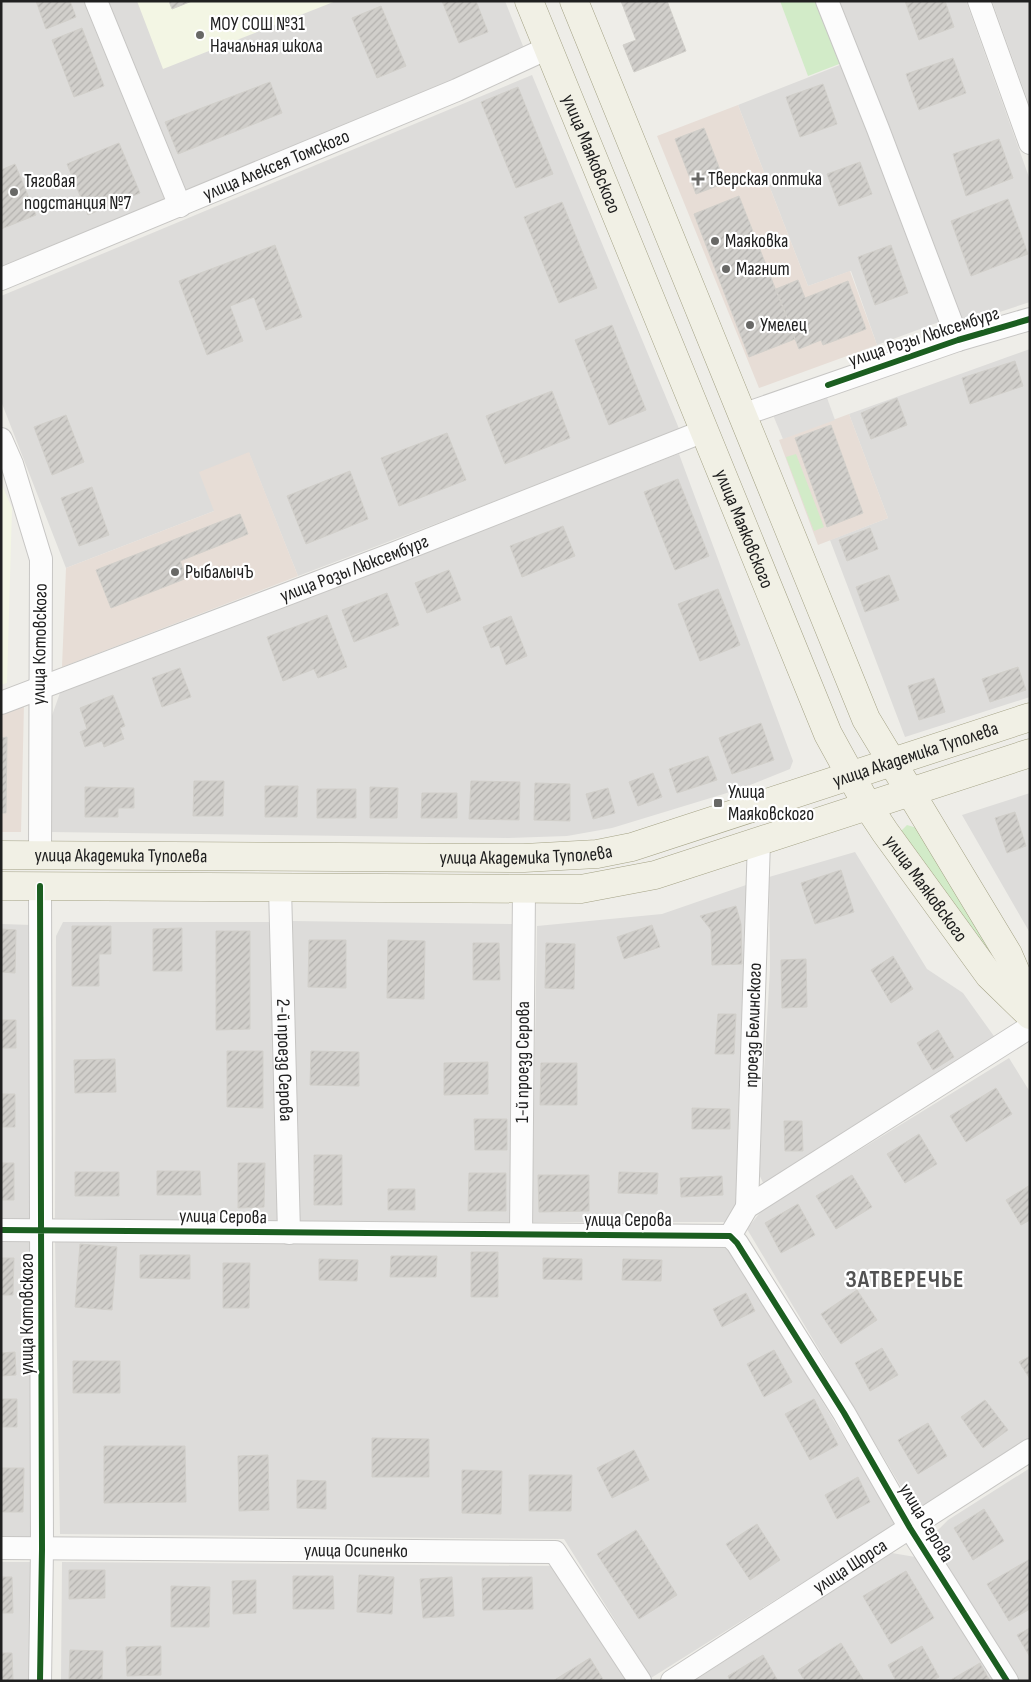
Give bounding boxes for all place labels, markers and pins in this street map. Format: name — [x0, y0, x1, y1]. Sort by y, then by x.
place label: МОУ СОШ №31 Начальная школа — [210, 13, 323, 58]
marker: МОУ СОШ №31 Начальная школа — [194, 29, 206, 41]
place label: Тверская оптика — [708, 168, 822, 191]
place label: Тяговая подстанция №7 — [24, 170, 132, 215]
marker: Тверская оптика — [692, 173, 704, 185]
marker: Тяговая подстанция №7 — [8, 186, 20, 198]
place label: Маяковка — [725, 230, 788, 253]
marker: Маяковка — [709, 235, 721, 247]
place label: Магнит — [736, 258, 790, 281]
marker: Магнит — [720, 263, 732, 275]
place label: Умелец — [760, 314, 807, 337]
marker: Умелец — [744, 319, 756, 331]
place label: РыбалычЪ — [185, 561, 254, 584]
marker: РыбалычЪ — [169, 566, 181, 578]
place label: Улица Маяковского — [728, 781, 814, 826]
marker: Улица Маяковского — [712, 797, 724, 809]

